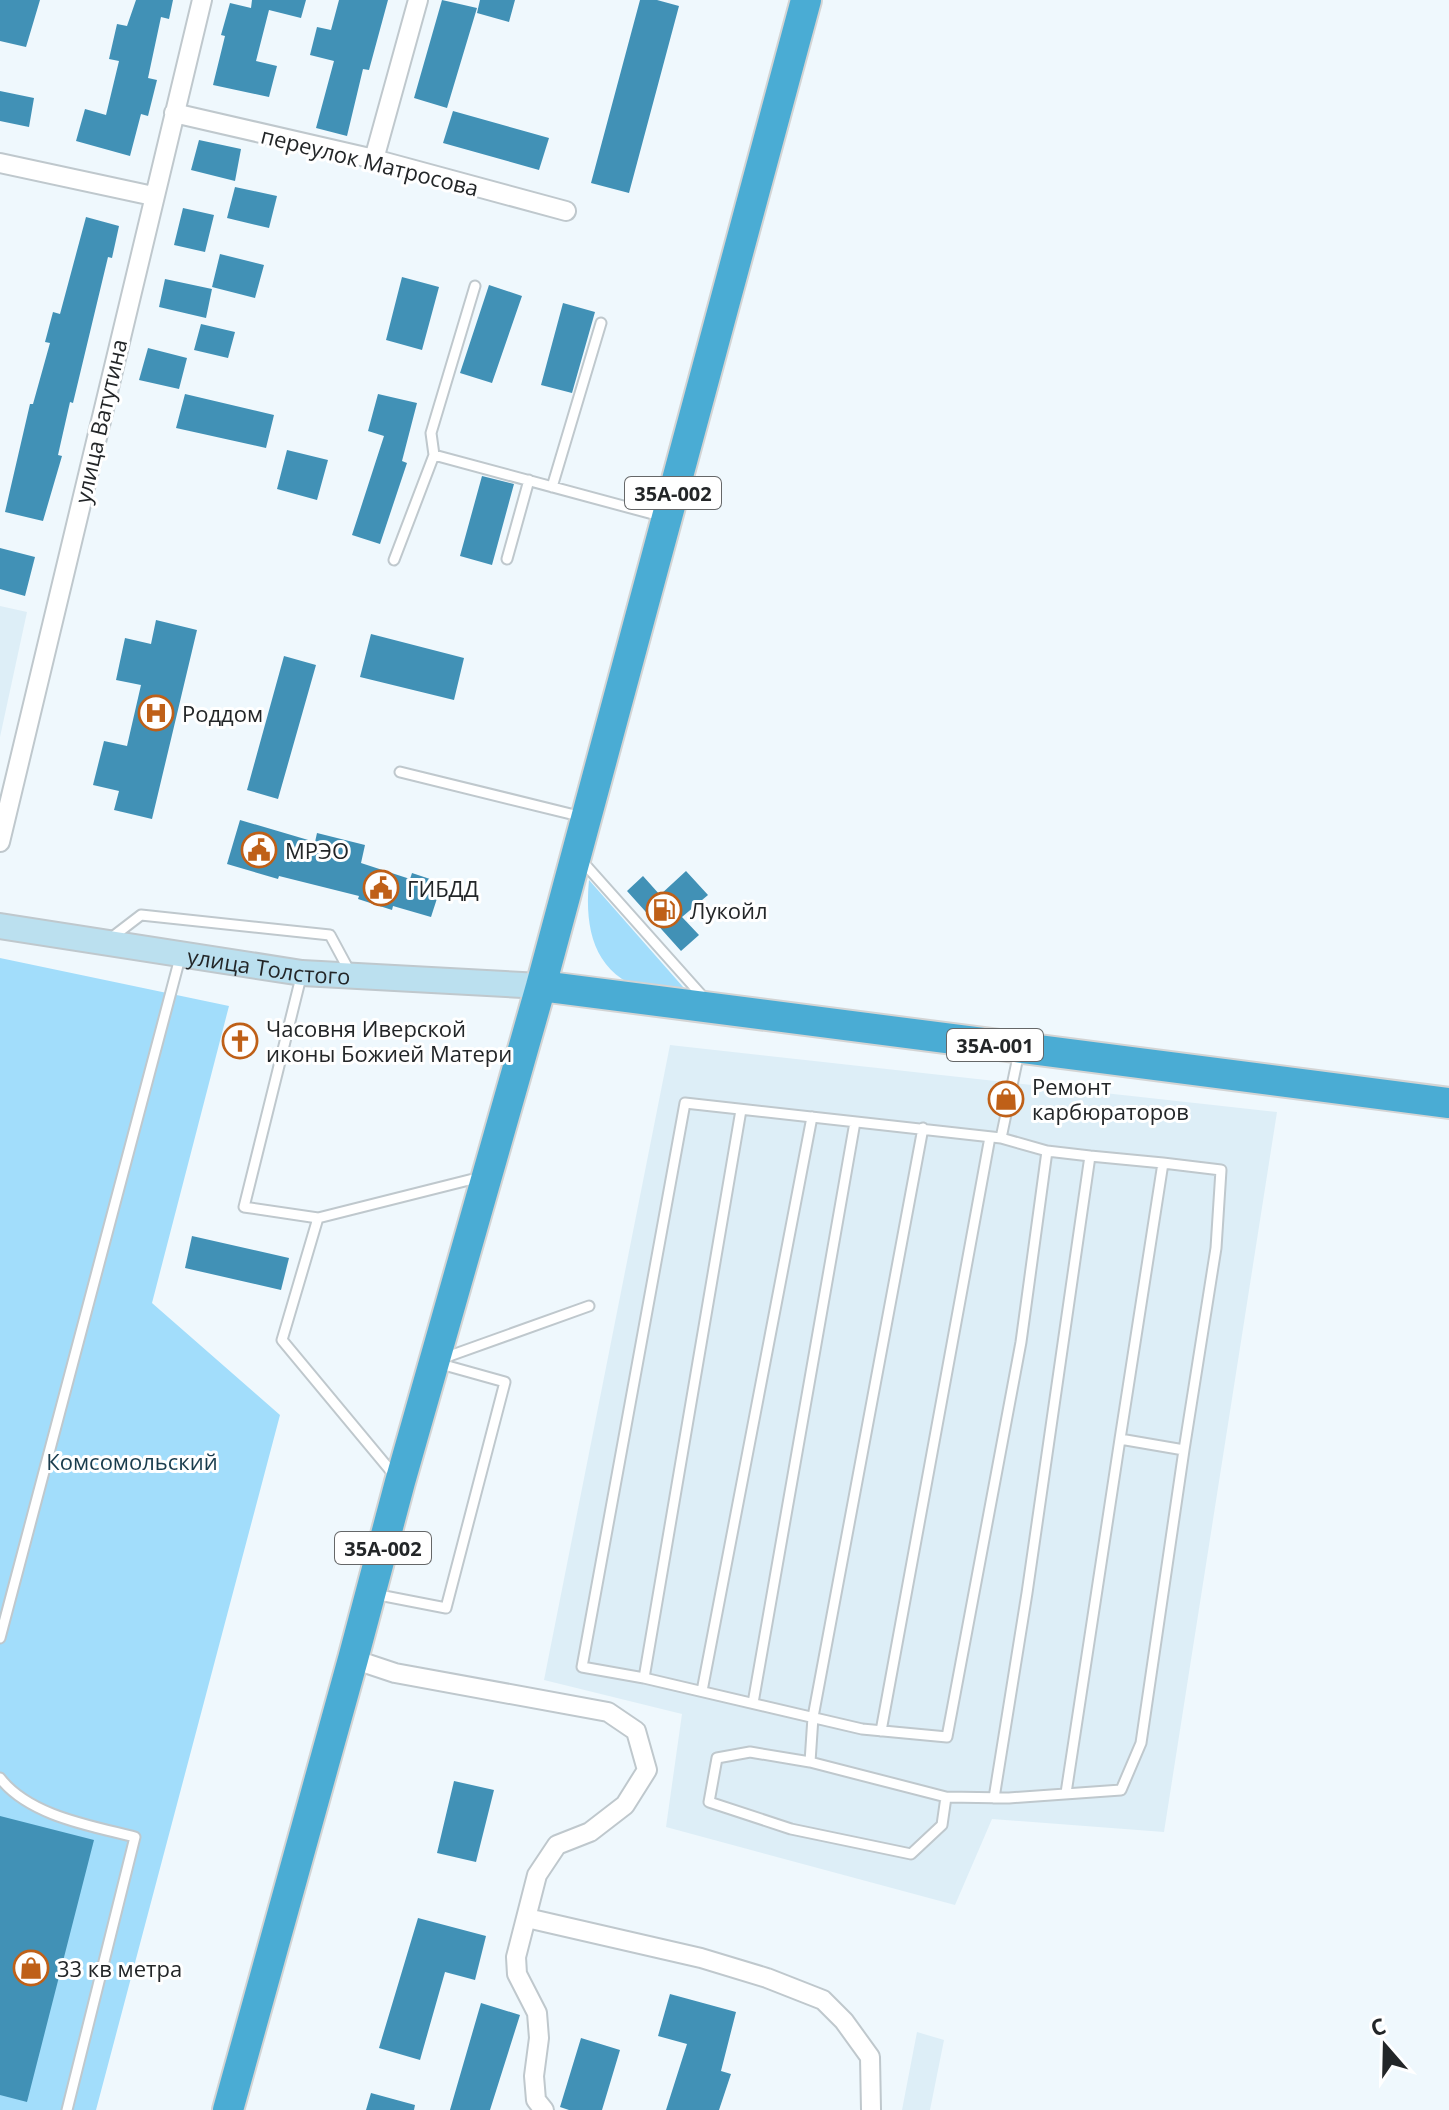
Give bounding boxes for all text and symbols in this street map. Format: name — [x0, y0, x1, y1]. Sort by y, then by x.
street label: переулок Матросова — [258, 119, 482, 203]
street label: улица Ватутина — [67, 336, 133, 506]
road number: 35А-002 — [625, 477, 721, 509]
hospital icon: Роддом — [137, 694, 175, 732]
place label: Роддом — [182, 698, 263, 728]
public building icon: МРЭО — [240, 831, 278, 869]
place label: МРЭО — [285, 835, 349, 865]
public building icon: ГИБДД — [362, 869, 400, 907]
place label: ГИБДД — [407, 873, 479, 903]
fuel station icon: Лукойл — [645, 891, 683, 929]
place label: Лукойл — [690, 895, 768, 925]
street label: улица Толстого — [185, 940, 351, 991]
place label: Часовня Иверской иконы Божией Матери — [266, 1013, 512, 1068]
church icon: Часовня Иверской иконы Божией Матери — [221, 1022, 259, 1060]
road number: 35А-001 — [947, 1029, 1043, 1061]
place label: Ремонт карбюраторов — [1032, 1071, 1189, 1126]
shop icon: Ремонт карбюраторов — [987, 1080, 1025, 1118]
park label: Комсомольский — [46, 1446, 218, 1476]
road number: 35А-002 — [335, 1532, 431, 1564]
shop icon: 33 кв метра — [12, 1949, 50, 1987]
place label: 33 кв метра — [57, 1953, 182, 1983]
north arrow — [1345, 2006, 1425, 2086]
text: С — [1366, 2010, 1390, 2043]

